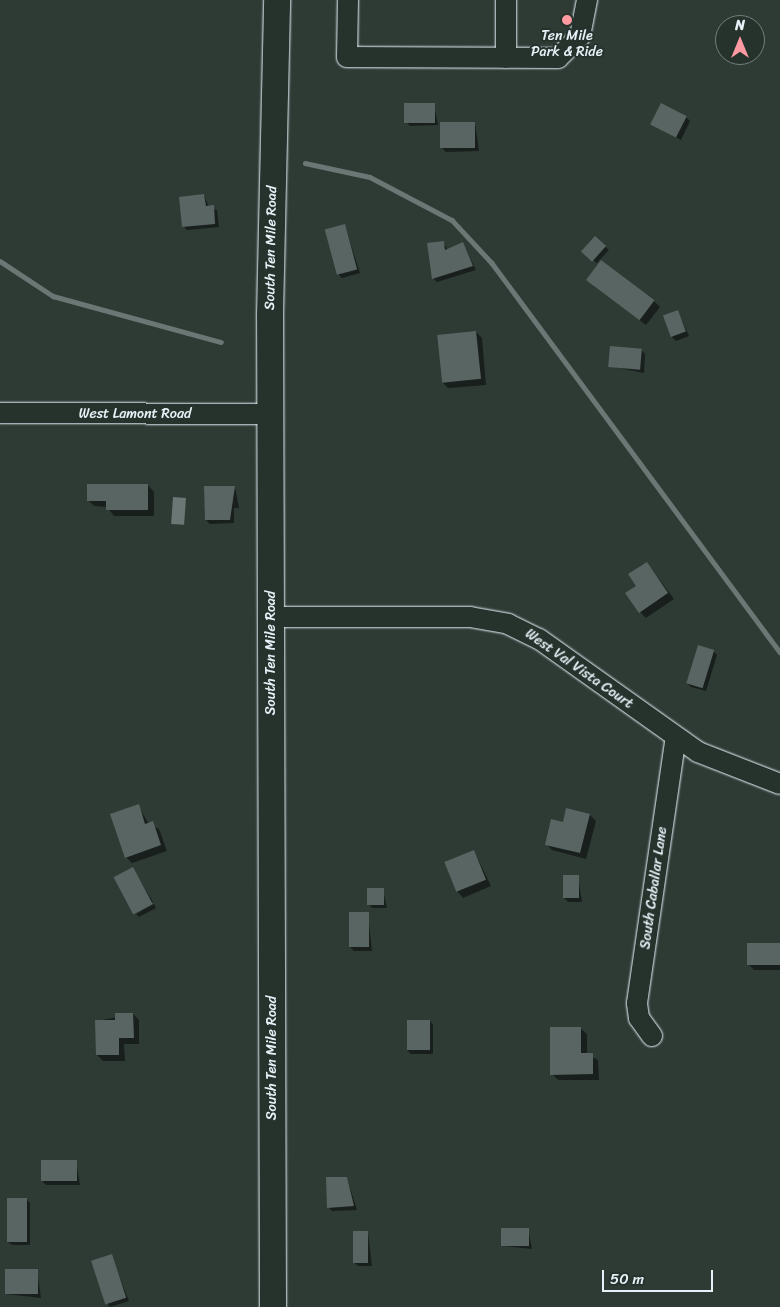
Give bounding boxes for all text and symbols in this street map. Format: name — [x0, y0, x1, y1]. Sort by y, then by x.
text: N — [735, 13, 745, 38]
marker: Ten Mile Park & Ride — [561, 14, 573, 26]
north arrow — [715, 15, 765, 65]
place label: Ten Mile Park & Ride — [531, 28, 603, 60]
street label: South Ten Mile Road — [262, 185, 280, 311]
street label: West Lamont Road — [79, 406, 191, 422]
street label: South Ten Mile Road — [263, 590, 279, 716]
street label: West Val Vista Court — [522, 626, 636, 712]
street label: South Caballar Lane — [637, 826, 671, 950]
street label: South Ten Mile Road — [264, 995, 280, 1121]
scale bar — [605, 1260, 716, 1292]
text: 50 m — [610, 1266, 644, 1292]

